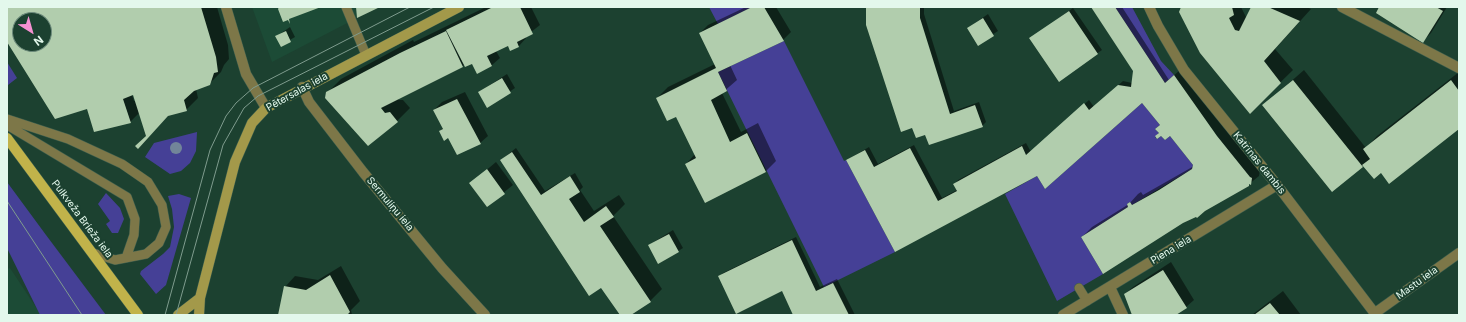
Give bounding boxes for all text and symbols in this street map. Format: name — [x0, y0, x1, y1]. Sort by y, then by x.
north arrow — [12, 12, 52, 52]
text: N — [31, 33, 46, 49]
street label: Pētersalas iela — [264, 70, 330, 114]
street label: Katrīnas dambis — [1230, 130, 1288, 196]
street label: Sermuliņu iela — [364, 175, 416, 233]
street label: Pulkveža Brieža iela — [49, 178, 115, 260]
street label: Piena iela — [1149, 233, 1193, 267]
street label: Mastu iela — [1394, 264, 1440, 302]

